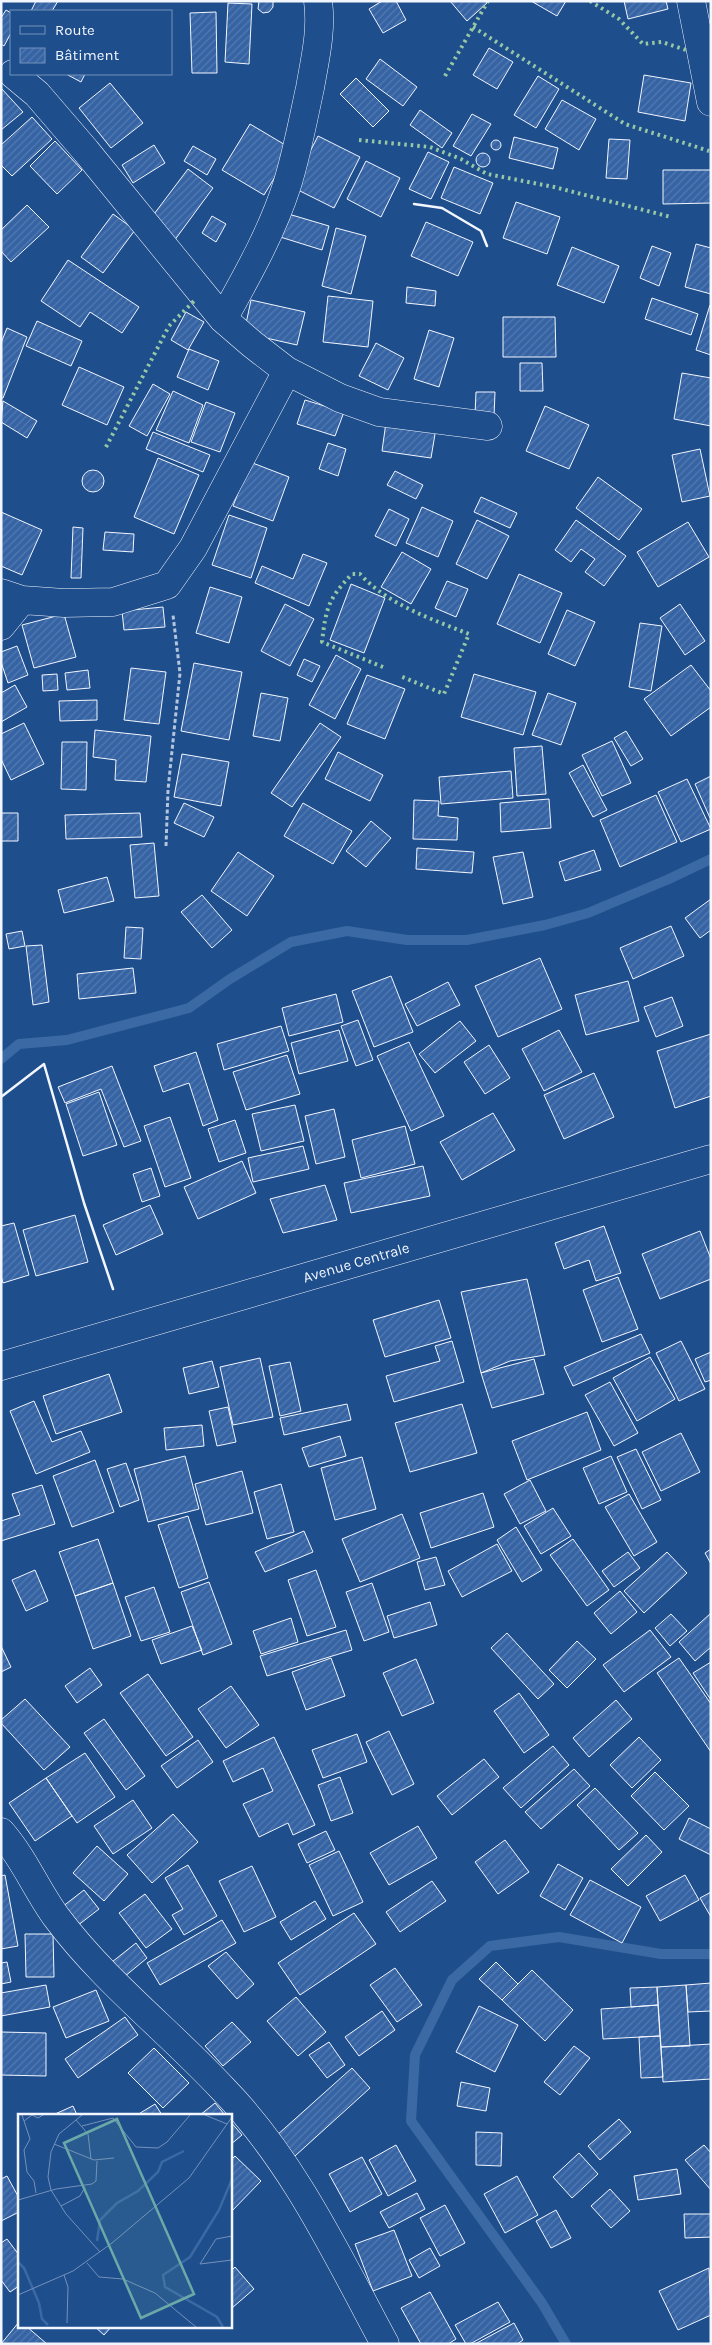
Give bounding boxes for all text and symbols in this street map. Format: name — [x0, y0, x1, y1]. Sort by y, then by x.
legend — [10, 10, 172, 75]
text: Route — [55, 21, 95, 39]
text: Bâtiment — [55, 46, 119, 64]
street label: Avenue Centrale — [301, 1238, 412, 1286]
inset map — [18, 2114, 231, 2328]

